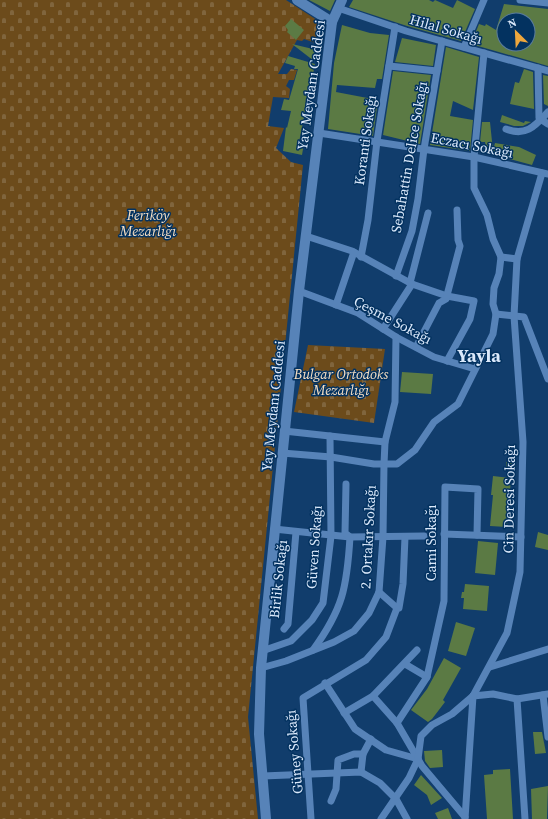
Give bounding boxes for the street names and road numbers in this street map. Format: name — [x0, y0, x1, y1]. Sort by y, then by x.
street label: Hilal Sokağı — [407, 9, 485, 49]
street label: Yay Meydanı Caddesi — [292, 19, 330, 151]
street label: Sebahattin Delice Sokağı — [386, 80, 432, 234]
street label: Koranti Sokağı — [349, 94, 381, 186]
street label: Eczacı Sokağı — [429, 127, 515, 163]
street label: Çeşme Sokağı — [350, 291, 436, 349]
street label: Yay Meydanı Caddesi — [256, 340, 290, 472]
street label: Cin Deresi Sokağı — [498, 444, 520, 554]
street label: 2. Ortakır Sokağı — [355, 485, 381, 589]
street label: Güven Sokağı — [301, 504, 327, 590]
street label: Cami Sokağı — [421, 505, 441, 581]
street label: Birlik Sokağı — [264, 539, 292, 619]
street label: Güney Sokağı — [280, 709, 308, 795]

